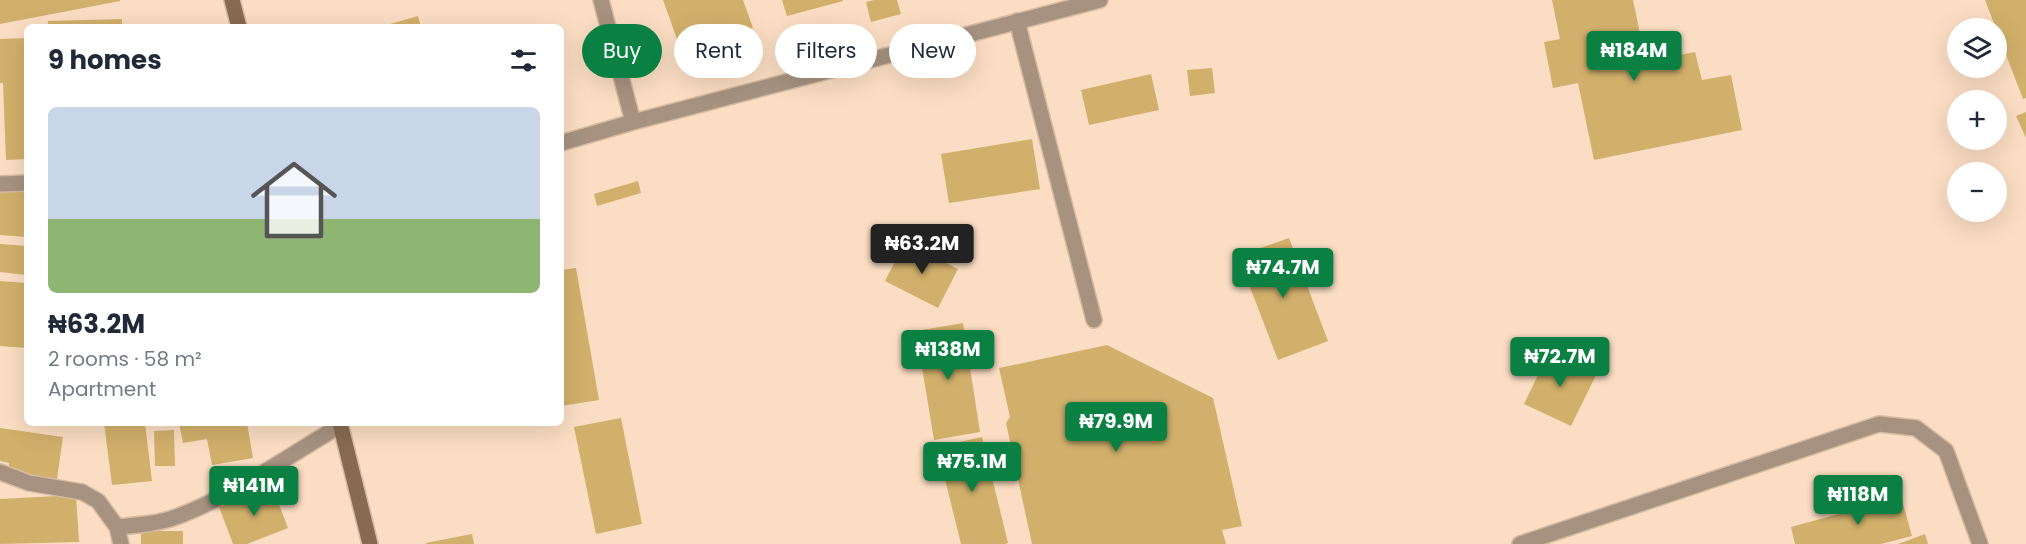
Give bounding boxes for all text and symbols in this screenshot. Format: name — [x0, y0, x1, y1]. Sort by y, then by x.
map controls — [1947, 18, 2007, 222]
button: layers — [1947, 18, 2007, 78]
chip: Buy — [582, 24, 662, 78]
chip: Rent — [674, 24, 763, 78]
chip: Filters — [775, 24, 877, 78]
chip: New — [889, 24, 976, 78]
pin: ₦184M — [1592, 31, 1676, 82]
text: ₦184M — [1601, 36, 1667, 64]
text: 9 homes — [48, 42, 162, 78]
icon: filters — [507, 44, 540, 77]
button: + — [1947, 90, 2007, 150]
icon: home — [240, 146, 348, 254]
button: − — [1947, 162, 2007, 222]
pin: ₦63.2M — [873, 224, 971, 275]
text: ₦63.2M — [885, 229, 959, 257]
pin: ₦74.7M — [1234, 248, 1332, 299]
text: ₦74.7M — [1246, 253, 1320, 281]
text: ₦63.2M — [48, 306, 145, 342]
pin: ₦138M — [906, 330, 990, 381]
text: ₦138M — [915, 335, 981, 363]
pin: ₦72.7M — [1511, 337, 1609, 388]
text: ₦72.7M — [1524, 342, 1596, 370]
text: 2 rooms · 58 m² — [48, 345, 202, 373]
text: Apartment — [48, 375, 156, 403]
pin: ₦79.9M — [1067, 402, 1165, 453]
text: ₦79.9M — [1079, 407, 1153, 435]
pin: ₦75.1M — [923, 442, 1021, 493]
text: ₦75.1M — [937, 447, 1007, 475]
pin: ₦141M — [212, 466, 296, 517]
text: ₦141M — [223, 471, 285, 499]
pin: ₦118M — [1816, 475, 1900, 526]
text: ₦118M — [1828, 480, 1888, 508]

